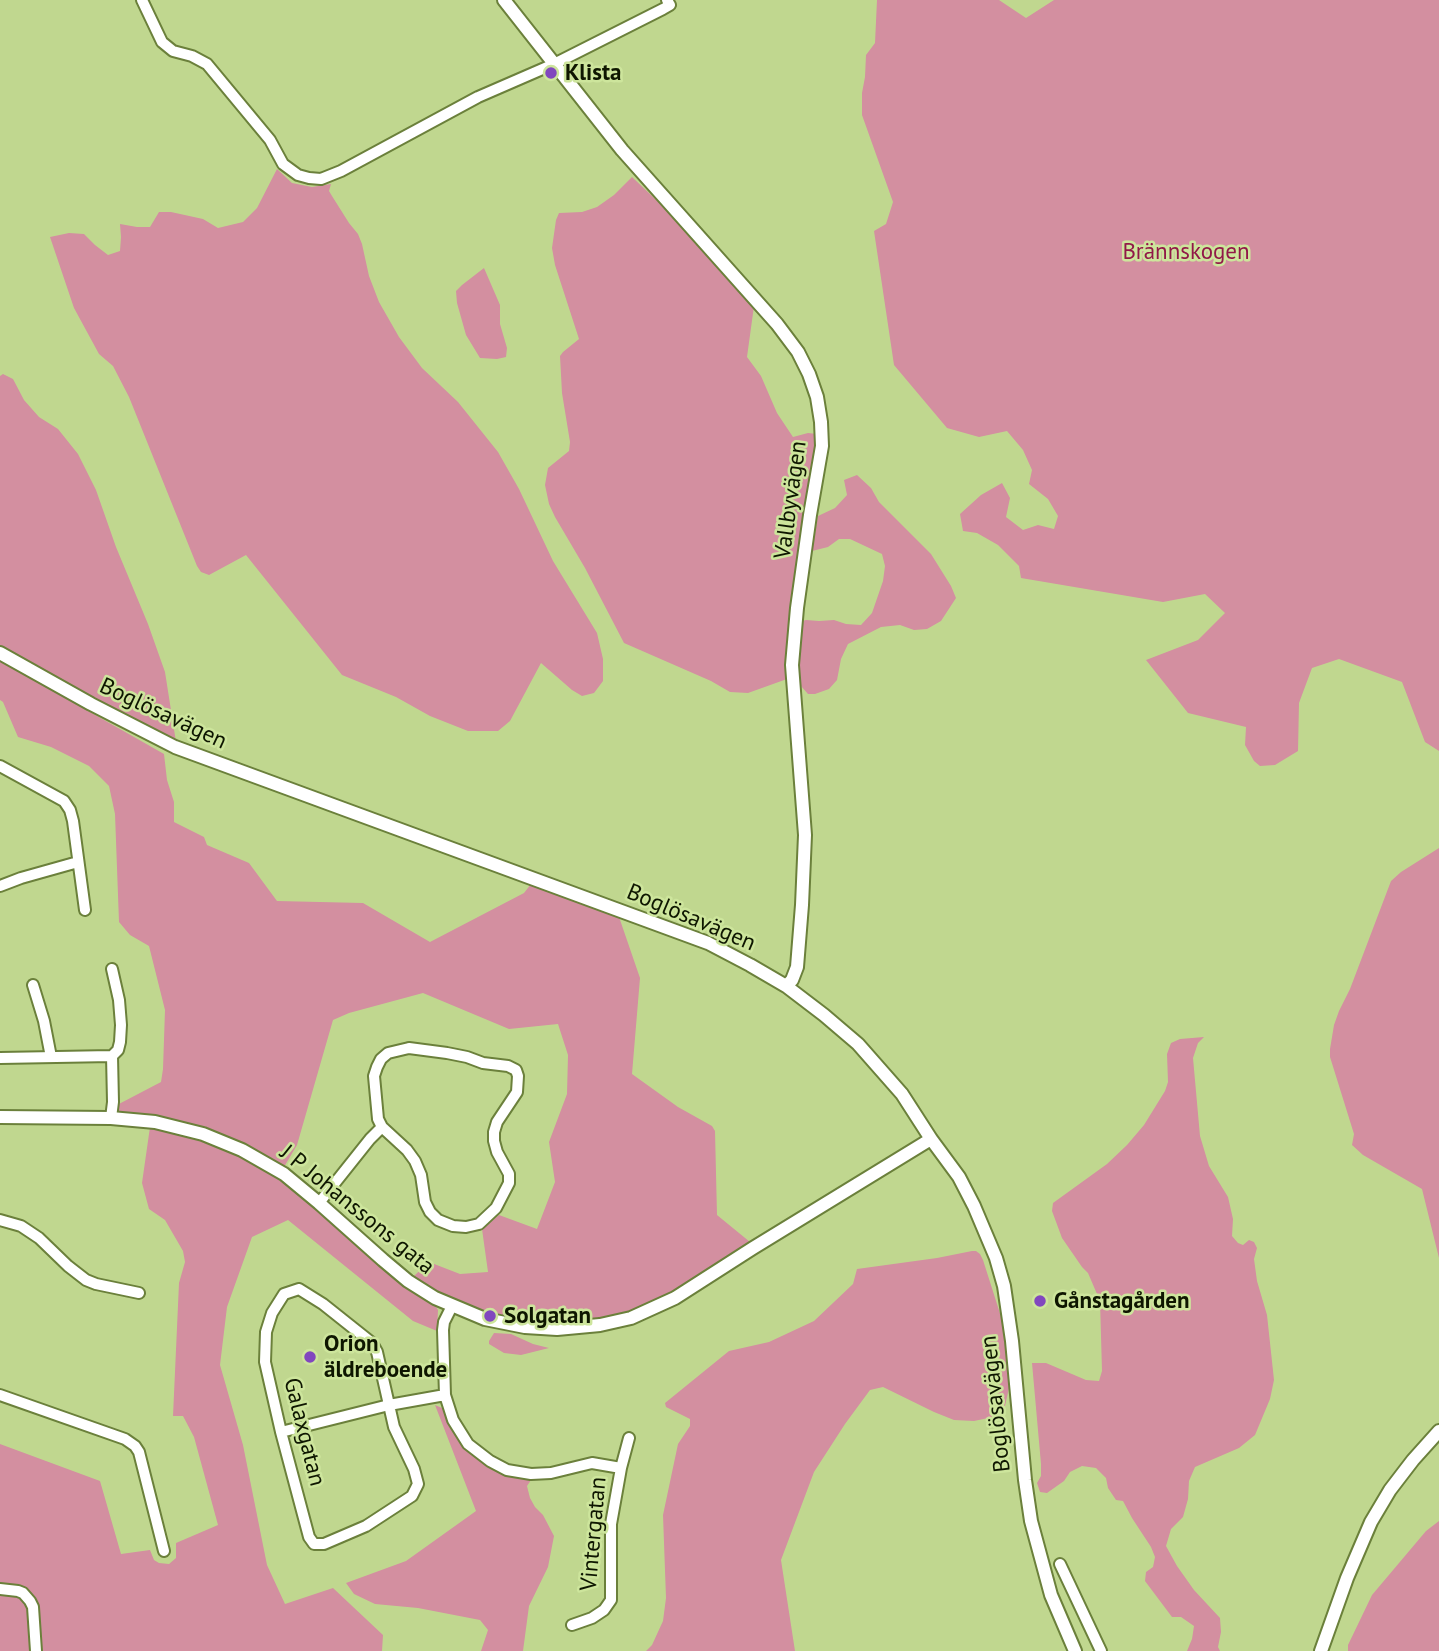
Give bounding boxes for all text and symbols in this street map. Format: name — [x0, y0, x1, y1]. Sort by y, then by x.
place label: Klista — [565, 59, 621, 87]
marker: Klista — [543, 65, 559, 81]
park label: Brännskogen — [1122, 238, 1250, 266]
street label: Vallbyvägen — [769, 439, 813, 561]
street label: Boglösavägen — [95, 672, 231, 756]
street label: Boglösavägen — [622, 878, 760, 958]
street label: J P Johanssons gata — [274, 1139, 440, 1281]
place label: Gånstagården — [1054, 1287, 1190, 1315]
marker: Gånstagården — [1032, 1293, 1048, 1309]
place label: Solgatan — [504, 1302, 591, 1330]
marker: Solgatan — [482, 1308, 498, 1324]
place label: Orion äldreboende — [324, 1330, 447, 1384]
street label: Boglösavägen — [975, 1334, 1017, 1474]
marker: Orion äldreboende — [302, 1349, 318, 1365]
street label: Galaxgatan — [277, 1375, 331, 1489]
street label: Vintergatan — [575, 1476, 613, 1592]

